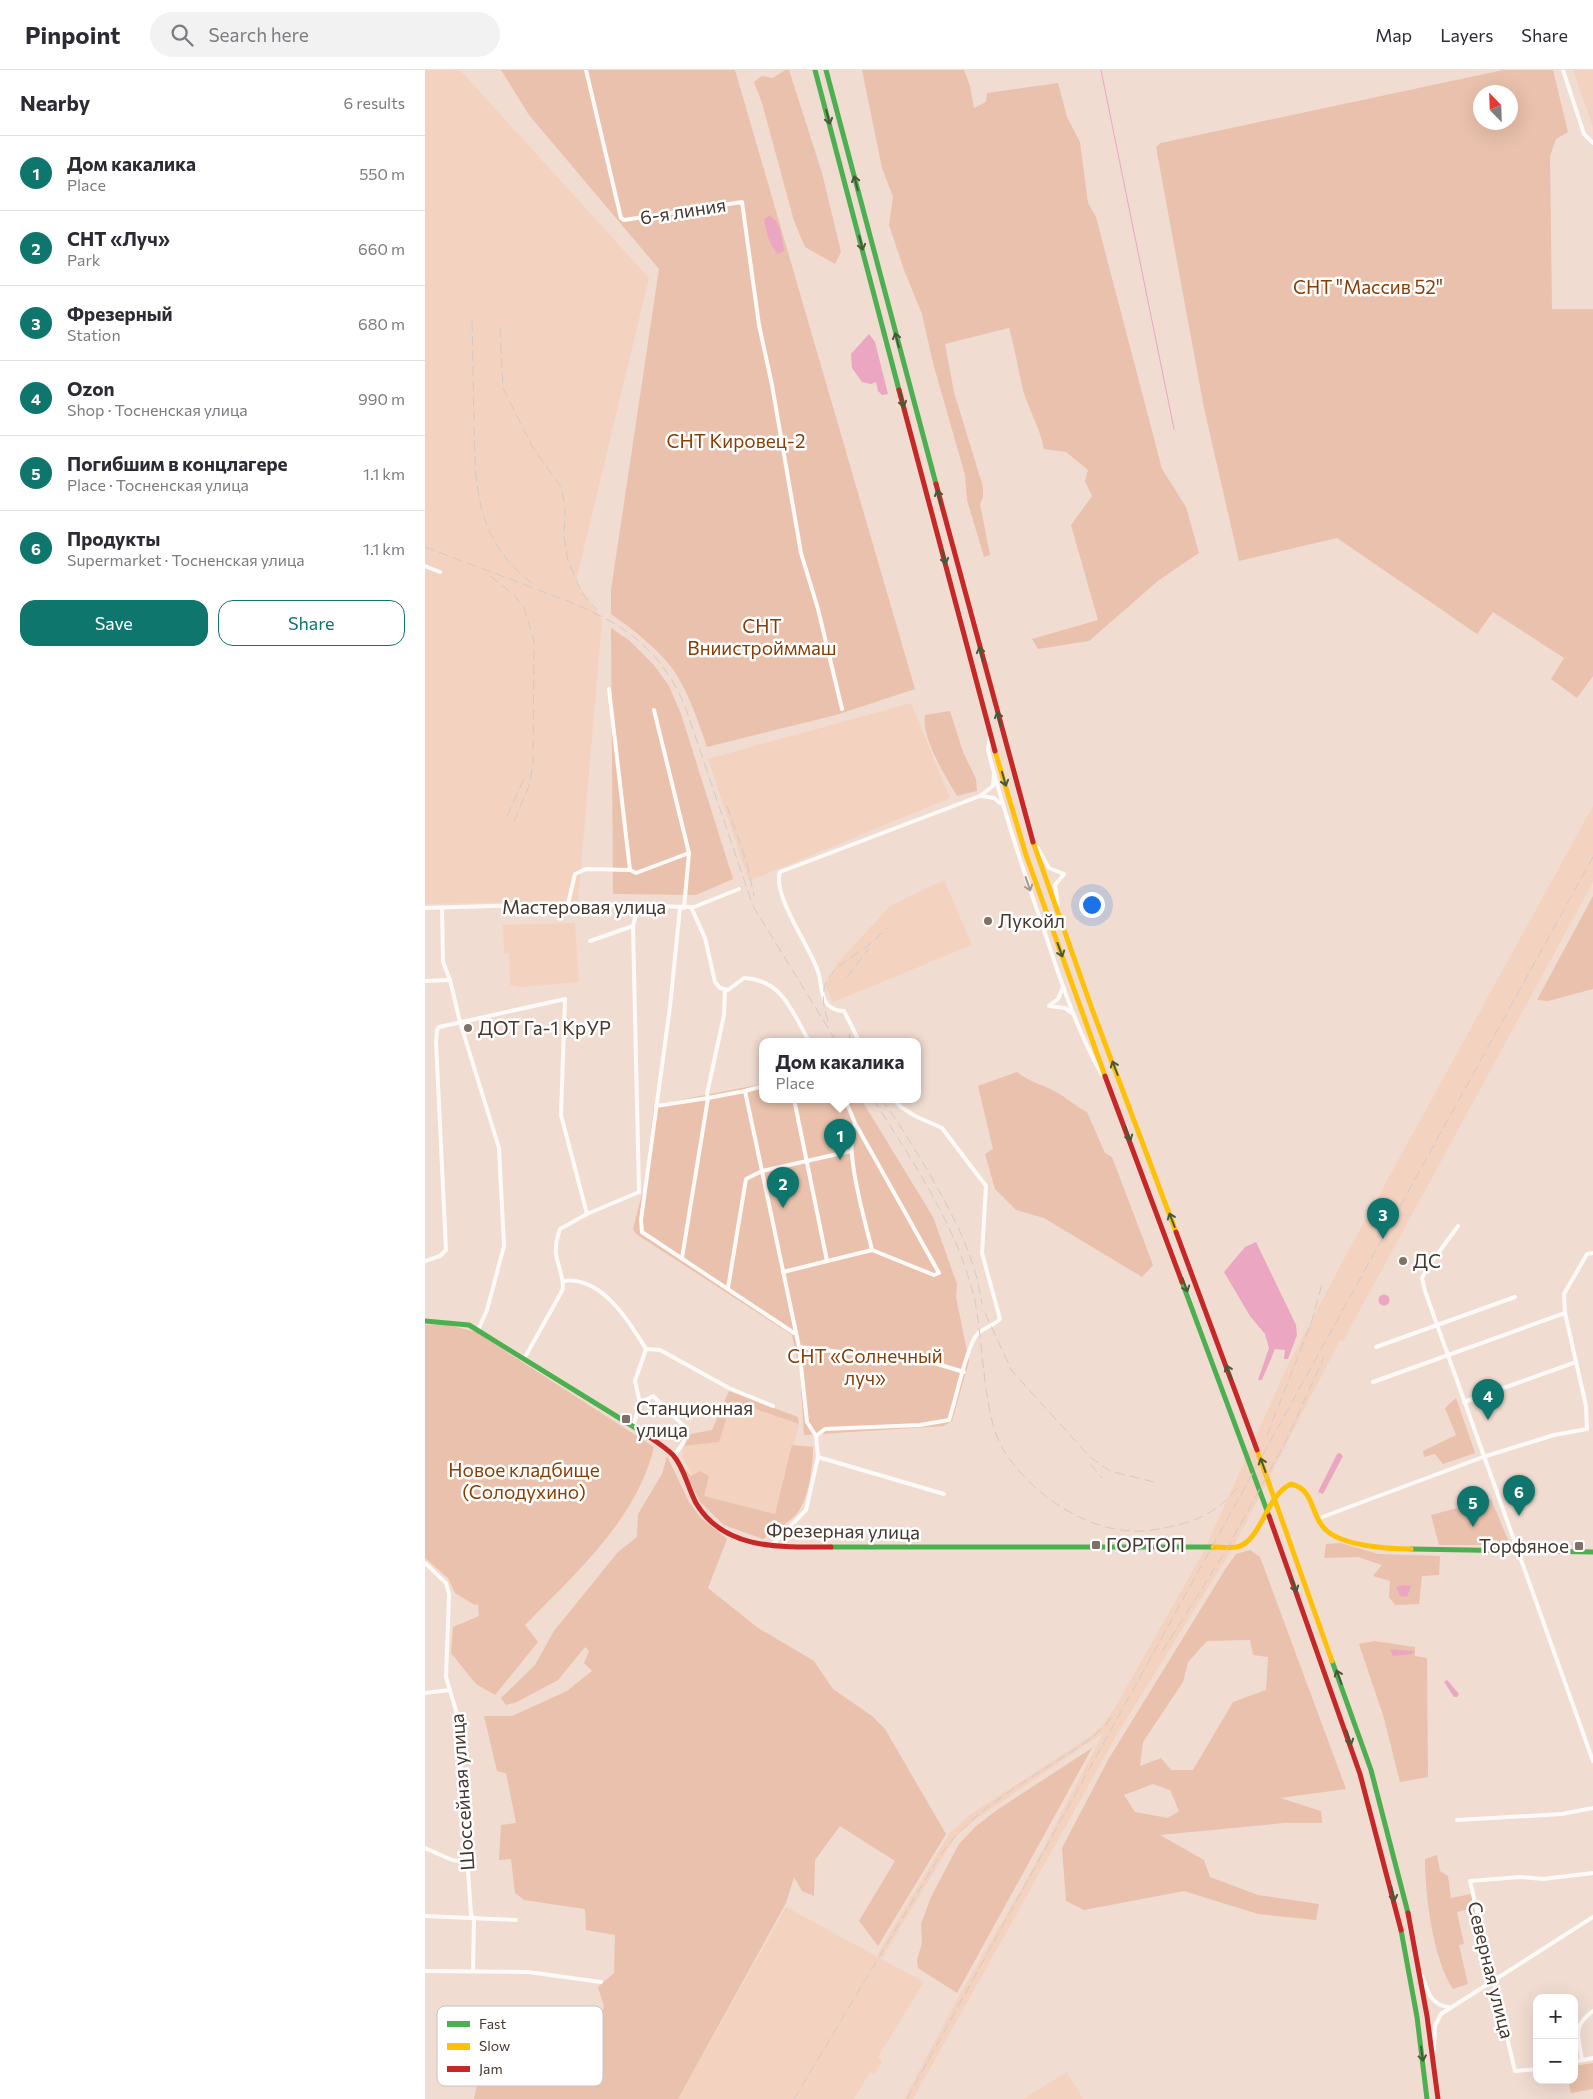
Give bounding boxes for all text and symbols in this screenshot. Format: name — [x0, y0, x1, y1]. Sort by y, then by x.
search box — [150, 12, 500, 57]
text: Pinpoint — [25, 20, 120, 49]
icon: search — [168, 21, 196, 49]
text: Search here — [208, 23, 309, 46]
text: Map — [1375, 24, 1412, 46]
text: Layers — [1440, 24, 1493, 46]
text: Share — [1521, 24, 1568, 46]
north arrow — [1473, 85, 1518, 130]
text: Nearby — [20, 90, 90, 115]
text: 6 results — [344, 93, 405, 112]
one-way arrow — [823, 109, 833, 125]
text: Дом какалика — [67, 152, 196, 175]
text: 1 — [32, 164, 40, 183]
text: 550 m — [359, 164, 405, 183]
text: Place — [67, 175, 106, 194]
one-way arrow — [850, 176, 860, 192]
street label: 6-я линия — [638, 192, 728, 229]
text: СНТ «Луч» — [67, 227, 170, 250]
one-way arrow — [857, 234, 866, 250]
text: 2 — [31, 239, 41, 258]
text: 660 m — [358, 239, 405, 258]
text: Park — [67, 250, 100, 269]
park label: СНТ "Массив 52" — [1293, 275, 1443, 298]
text: Фрезерный — [67, 302, 173, 325]
text: 3 — [31, 314, 41, 333]
text: 680 m — [358, 314, 405, 333]
text: Station — [67, 325, 121, 344]
one-way arrow — [892, 333, 901, 349]
text: Ozon — [67, 377, 115, 400]
text: 4 — [31, 389, 41, 408]
text: 990 m — [358, 389, 405, 408]
one-way arrow — [898, 391, 908, 407]
text: Shop · Тосненская улица — [67, 400, 248, 419]
park label: СНТ Кировец-2 — [667, 429, 805, 452]
text: Погибшим в концлагере — [67, 452, 288, 475]
text: 5 — [31, 464, 41, 483]
text: 1.1 km — [363, 464, 405, 483]
text: Place · Тосненская улица — [67, 475, 249, 494]
one-way arrow — [934, 490, 943, 506]
text: Продукты — [67, 527, 160, 550]
text: 6 — [31, 539, 41, 558]
text: 1.1 km — [363, 539, 405, 558]
one-way arrow — [940, 548, 949, 564]
text: Supermarket · Тосненская улица — [67, 550, 305, 569]
button: Save — [20, 600, 208, 646]
button: Share — [218, 600, 405, 646]
park label: СНТ Вниистройммаш — [687, 614, 837, 659]
one-way arrow — [976, 647, 985, 663]
one-way arrow — [993, 711, 1003, 727]
one-way arrow — [1000, 771, 1009, 787]
one-way arrow — [1024, 876, 1033, 892]
your location — [1079, 892, 1105, 918]
street label: Мастеровая улица — [502, 895, 666, 918]
place label: Лукойл — [998, 909, 1065, 932]
marker: Лукойл — [982, 915, 994, 927]
one-way arrow — [1056, 942, 1065, 958]
place label: ДОТ Га-1 КрУР — [478, 1016, 611, 1039]
marker: ДОТ Га-1 КрУР — [462, 1022, 474, 1034]
popup — [759, 1038, 921, 1103]
text: Дом какалика — [776, 1050, 904, 1073]
one-way arrow — [1109, 1061, 1119, 1076]
text: Place — [776, 1073, 814, 1092]
pin: 1 — [824, 1119, 856, 1160]
one-way arrow — [1124, 1126, 1133, 1141]
pin: 2 — [767, 1167, 799, 1208]
pin: 3 — [1367, 1198, 1399, 1239]
one-way arrow — [1167, 1213, 1176, 1228]
place label: ДС — [1413, 1249, 1441, 1272]
marker: ДС — [1397, 1255, 1409, 1267]
one-way arrow — [1181, 1277, 1190, 1292]
park label: СНТ «Солнечный луч» — [787, 1344, 943, 1389]
one-way arrow — [1224, 1365, 1233, 1380]
pin: 4 — [1472, 1379, 1504, 1420]
place label: Станционная улица — [636, 1396, 753, 1441]
marker: Станционная улица — [620, 1413, 632, 1425]
one-way arrow — [1258, 1457, 1267, 1473]
park label: Новое кладбище (Солодухино) — [448, 1458, 600, 1503]
pin: 6 — [1503, 1475, 1535, 1516]
pin: 5 — [1457, 1486, 1489, 1527]
street label: Фрезерная улица — [766, 1518, 920, 1543]
place label: ГОРТОП — [1106, 1533, 1185, 1556]
place label: Торфяное — [1479, 1534, 1569, 1557]
marker: ГОРТОП — [1090, 1539, 1102, 1551]
marker: Торфяное — [1573, 1540, 1585, 1552]
one-way arrow — [1290, 1577, 1299, 1592]
one-way arrow — [1334, 1670, 1343, 1685]
street label: Шоссейная улица — [445, 1713, 478, 1871]
one-way arrow — [1344, 1730, 1354, 1746]
one-way arrow — [1389, 1886, 1398, 1902]
street label: Северная улица — [1463, 1899, 1520, 2041]
map controls — [1533, 1994, 1578, 2084]
button: + — [1533, 1994, 1578, 2039]
legend — [437, 2006, 603, 2086]
text: Fast — [479, 2015, 506, 2032]
text: Slow — [479, 2037, 510, 2054]
button: − — [1533, 2039, 1578, 2084]
one-way arrow — [1417, 2046, 1427, 2062]
text: Jam — [479, 2060, 503, 2077]

